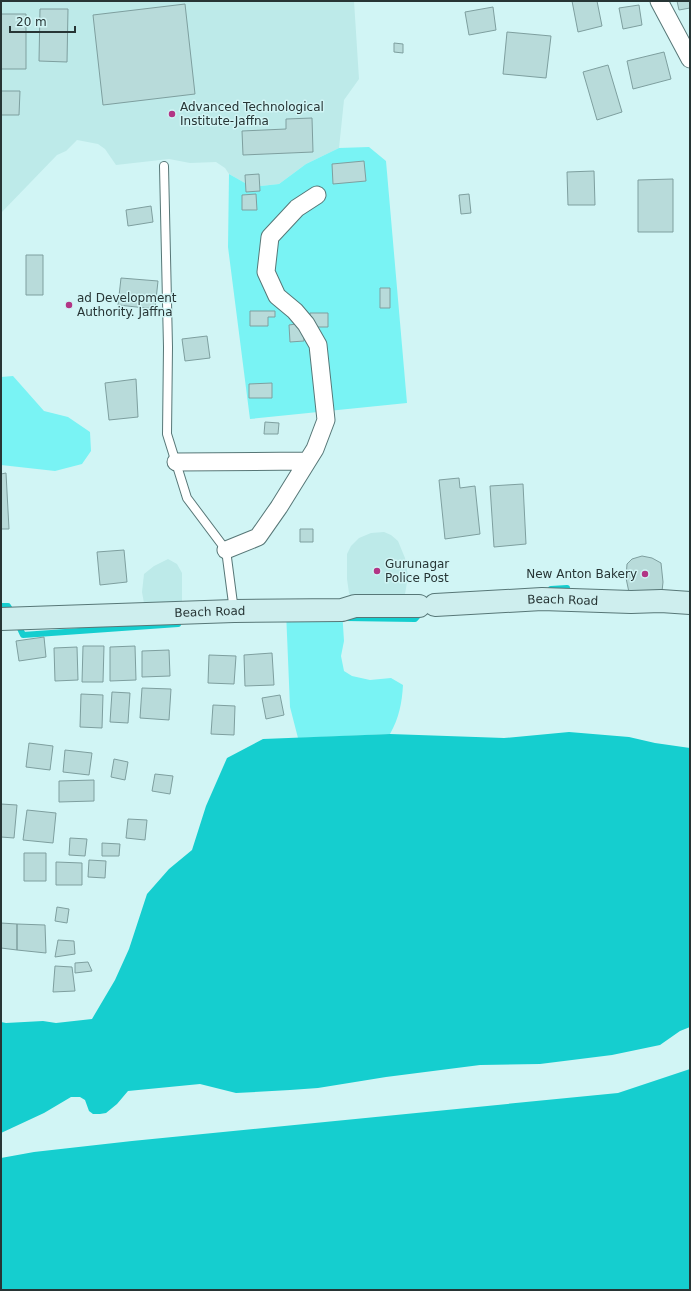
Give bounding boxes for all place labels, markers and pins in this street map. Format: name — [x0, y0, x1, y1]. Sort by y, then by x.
place label: Advanced Technological Institute-Jaffna — [180, 100, 324, 128]
marker: Advanced Technological Institute-Jaffna — [167, 109, 177, 119]
place label: ad Development Authority. Jaffna — [77, 291, 177, 319]
marker: ad Development Authority. Jaffna — [64, 300, 74, 310]
place label: Gurunagar Police Post — [385, 557, 449, 585]
marker: Gurunagar Police Post — [372, 566, 382, 576]
place label: New Anton Bakery — [526, 567, 637, 581]
marker: New Anton Bakery — [640, 569, 650, 579]

